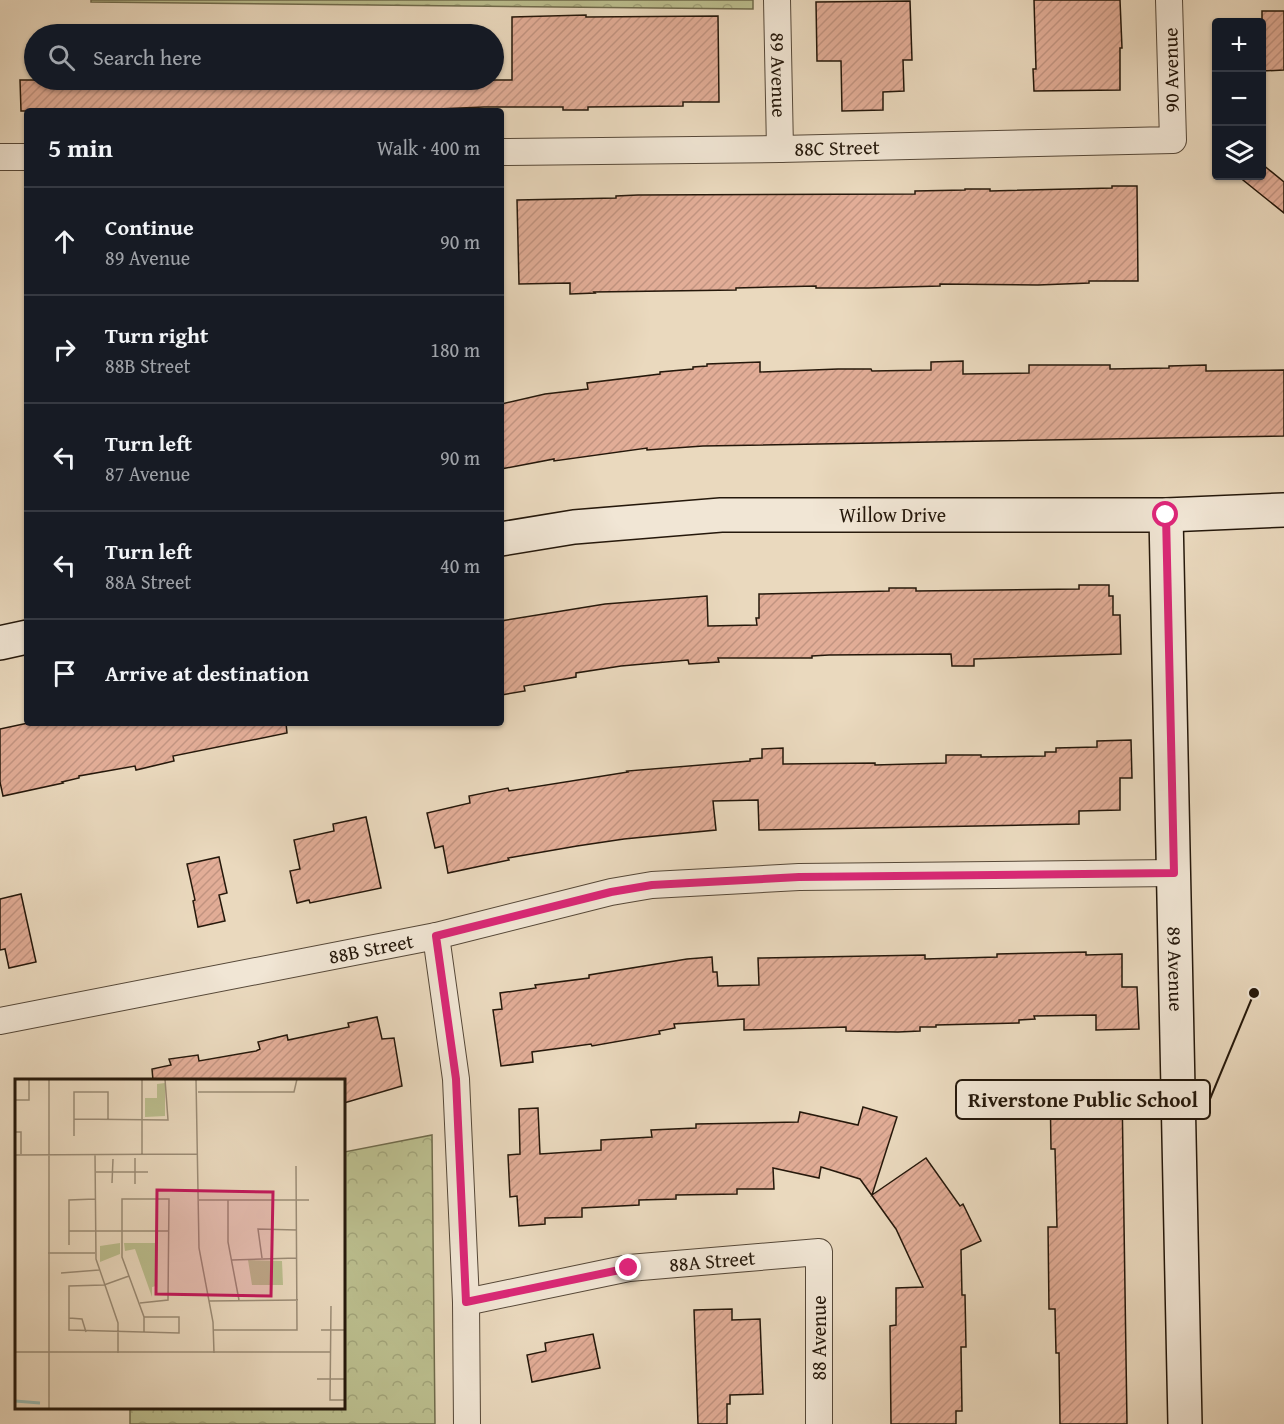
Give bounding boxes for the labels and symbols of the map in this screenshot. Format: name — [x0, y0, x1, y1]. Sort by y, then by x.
street label: 90 Avenue — [1155, 27, 1186, 113]
street label: 89 Avenue — [764, 32, 794, 118]
street label: 88C Street — [794, 132, 880, 163]
street label: Willow Drive — [839, 500, 946, 529]
route start — [1152, 501, 1178, 527]
street label: 88B Street — [326, 926, 416, 971]
street label: 89 Avenue — [1161, 926, 1191, 1012]
inset map — [15, 1079, 345, 1409]
callout: Riverstone Public School — [956, 1080, 1210, 1119]
text: Riverstone Public School — [968, 1084, 1198, 1115]
street label: 88A Street — [668, 1242, 756, 1279]
route end — [615, 1254, 641, 1280]
street label: 88 Avenue — [804, 1295, 833, 1381]

